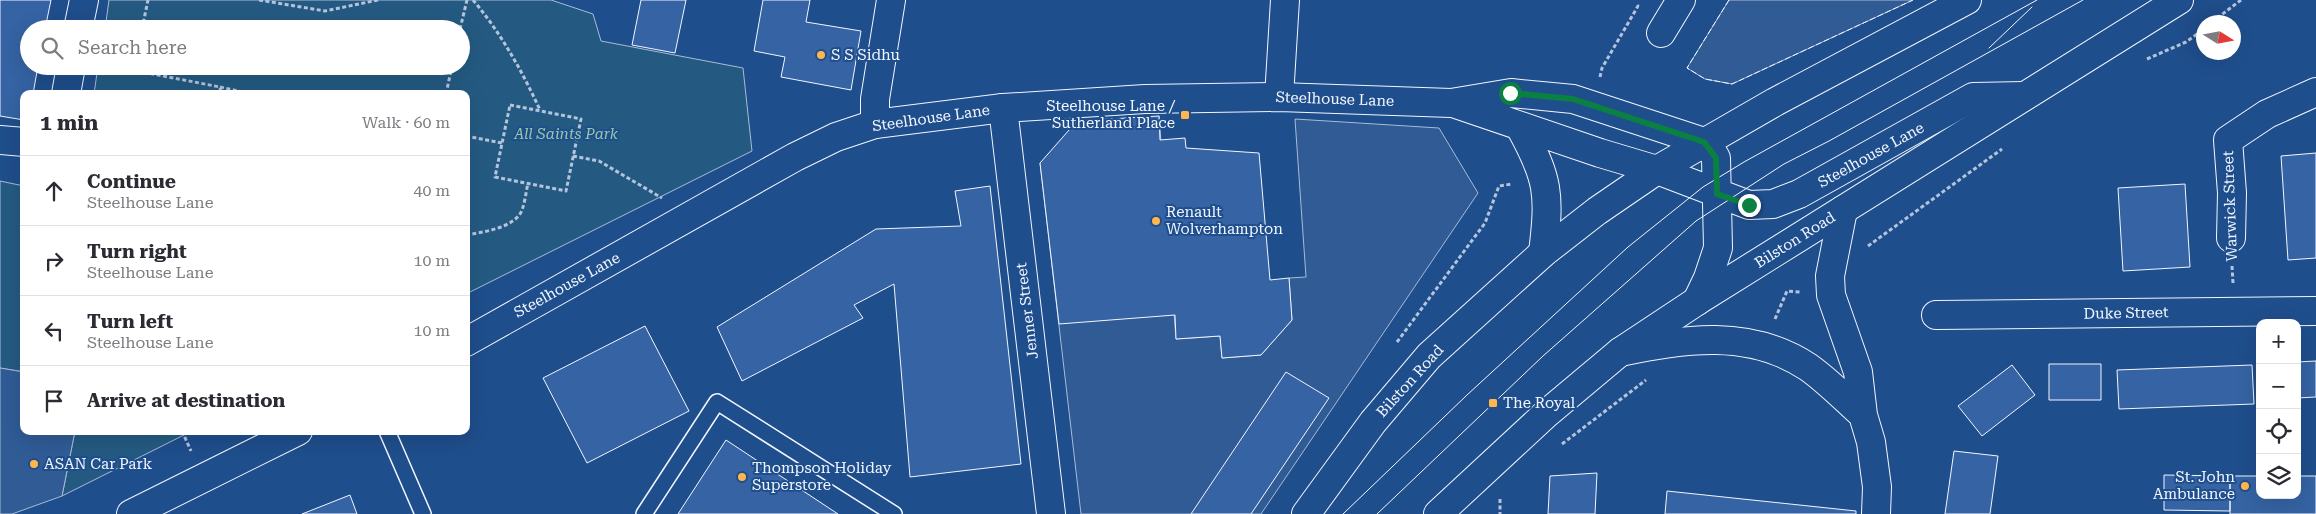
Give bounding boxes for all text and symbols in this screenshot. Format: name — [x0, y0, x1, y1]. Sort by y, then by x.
north arrow — [2196, 15, 2241, 60]
search box — [20, 20, 470, 75]
icon: search — [38, 34, 66, 62]
text: Search here — [78, 36, 187, 59]
place label: S S Sidhu — [831, 46, 901, 64]
marker: S S Sidhu — [815, 49, 827, 61]
route start — [1499, 82, 1522, 105]
street label: Steelhouse Lane — [1275, 88, 1395, 110]
place label: Steelhouse Lane / Sutherland Place — [1046, 97, 1176, 132]
street label: Steelhouse Lane — [871, 101, 991, 135]
marker: Steelhouse Lane / Sutherland Place — [1179, 109, 1191, 121]
text: 1 min — [40, 111, 98, 135]
text: Walk · 60 m — [362, 113, 450, 132]
street label: Steelhouse Lane — [1815, 118, 1927, 192]
park label: All Saints Park — [513, 125, 619, 143]
street label: Warwick Street — [2219, 150, 2241, 262]
text: Continue — [87, 170, 176, 193]
icon: ahead — [40, 177, 68, 205]
text: 40 m — [413, 181, 450, 200]
text: Steelhouse Lane — [87, 193, 213, 212]
route end — [1738, 194, 1761, 217]
place label: Renault Wolverhampton — [1166, 203, 1283, 238]
street label: Bilston Road — [1751, 208, 1839, 272]
marker: Renault Wolverhampton — [1150, 215, 1162, 227]
text: Turn right — [87, 240, 187, 263]
icon: right — [40, 247, 68, 275]
street label: Steelhouse Lane — [511, 248, 623, 322]
text: 10 m — [413, 251, 450, 270]
street label: Jenner Street — [1012, 261, 1042, 360]
text: Steelhouse Lane — [87, 263, 213, 282]
street label: Duke Street — [2083, 303, 2169, 323]
text: Turn left — [87, 310, 173, 333]
icon: left — [40, 317, 68, 345]
map controls — [2256, 319, 2301, 499]
button: + — [2256, 319, 2301, 364]
text: 10 m — [413, 321, 450, 340]
text: Steelhouse Lane — [87, 333, 213, 352]
street label: Bilston Road — [1373, 341, 1448, 421]
button: − — [2256, 364, 2301, 409]
icon: arrive — [40, 387, 68, 415]
text: Arrive at destination — [87, 389, 285, 412]
place label: The Royal — [1503, 394, 1576, 412]
marker: The Royal — [1487, 397, 1499, 409]
button: locate — [2256, 409, 2301, 454]
button: layers — [2256, 454, 2301, 499]
place label: ASAN Car Park — [44, 455, 153, 473]
marker: ASAN Car Park — [28, 458, 40, 470]
place label: Thompson Holiday Superstore — [752, 459, 892, 494]
place label: St. John Ambulance — [2153, 468, 2235, 503]
marker: Thompson Holiday Superstore — [736, 471, 748, 483]
marker: St. John Ambulance — [2239, 480, 2251, 492]

